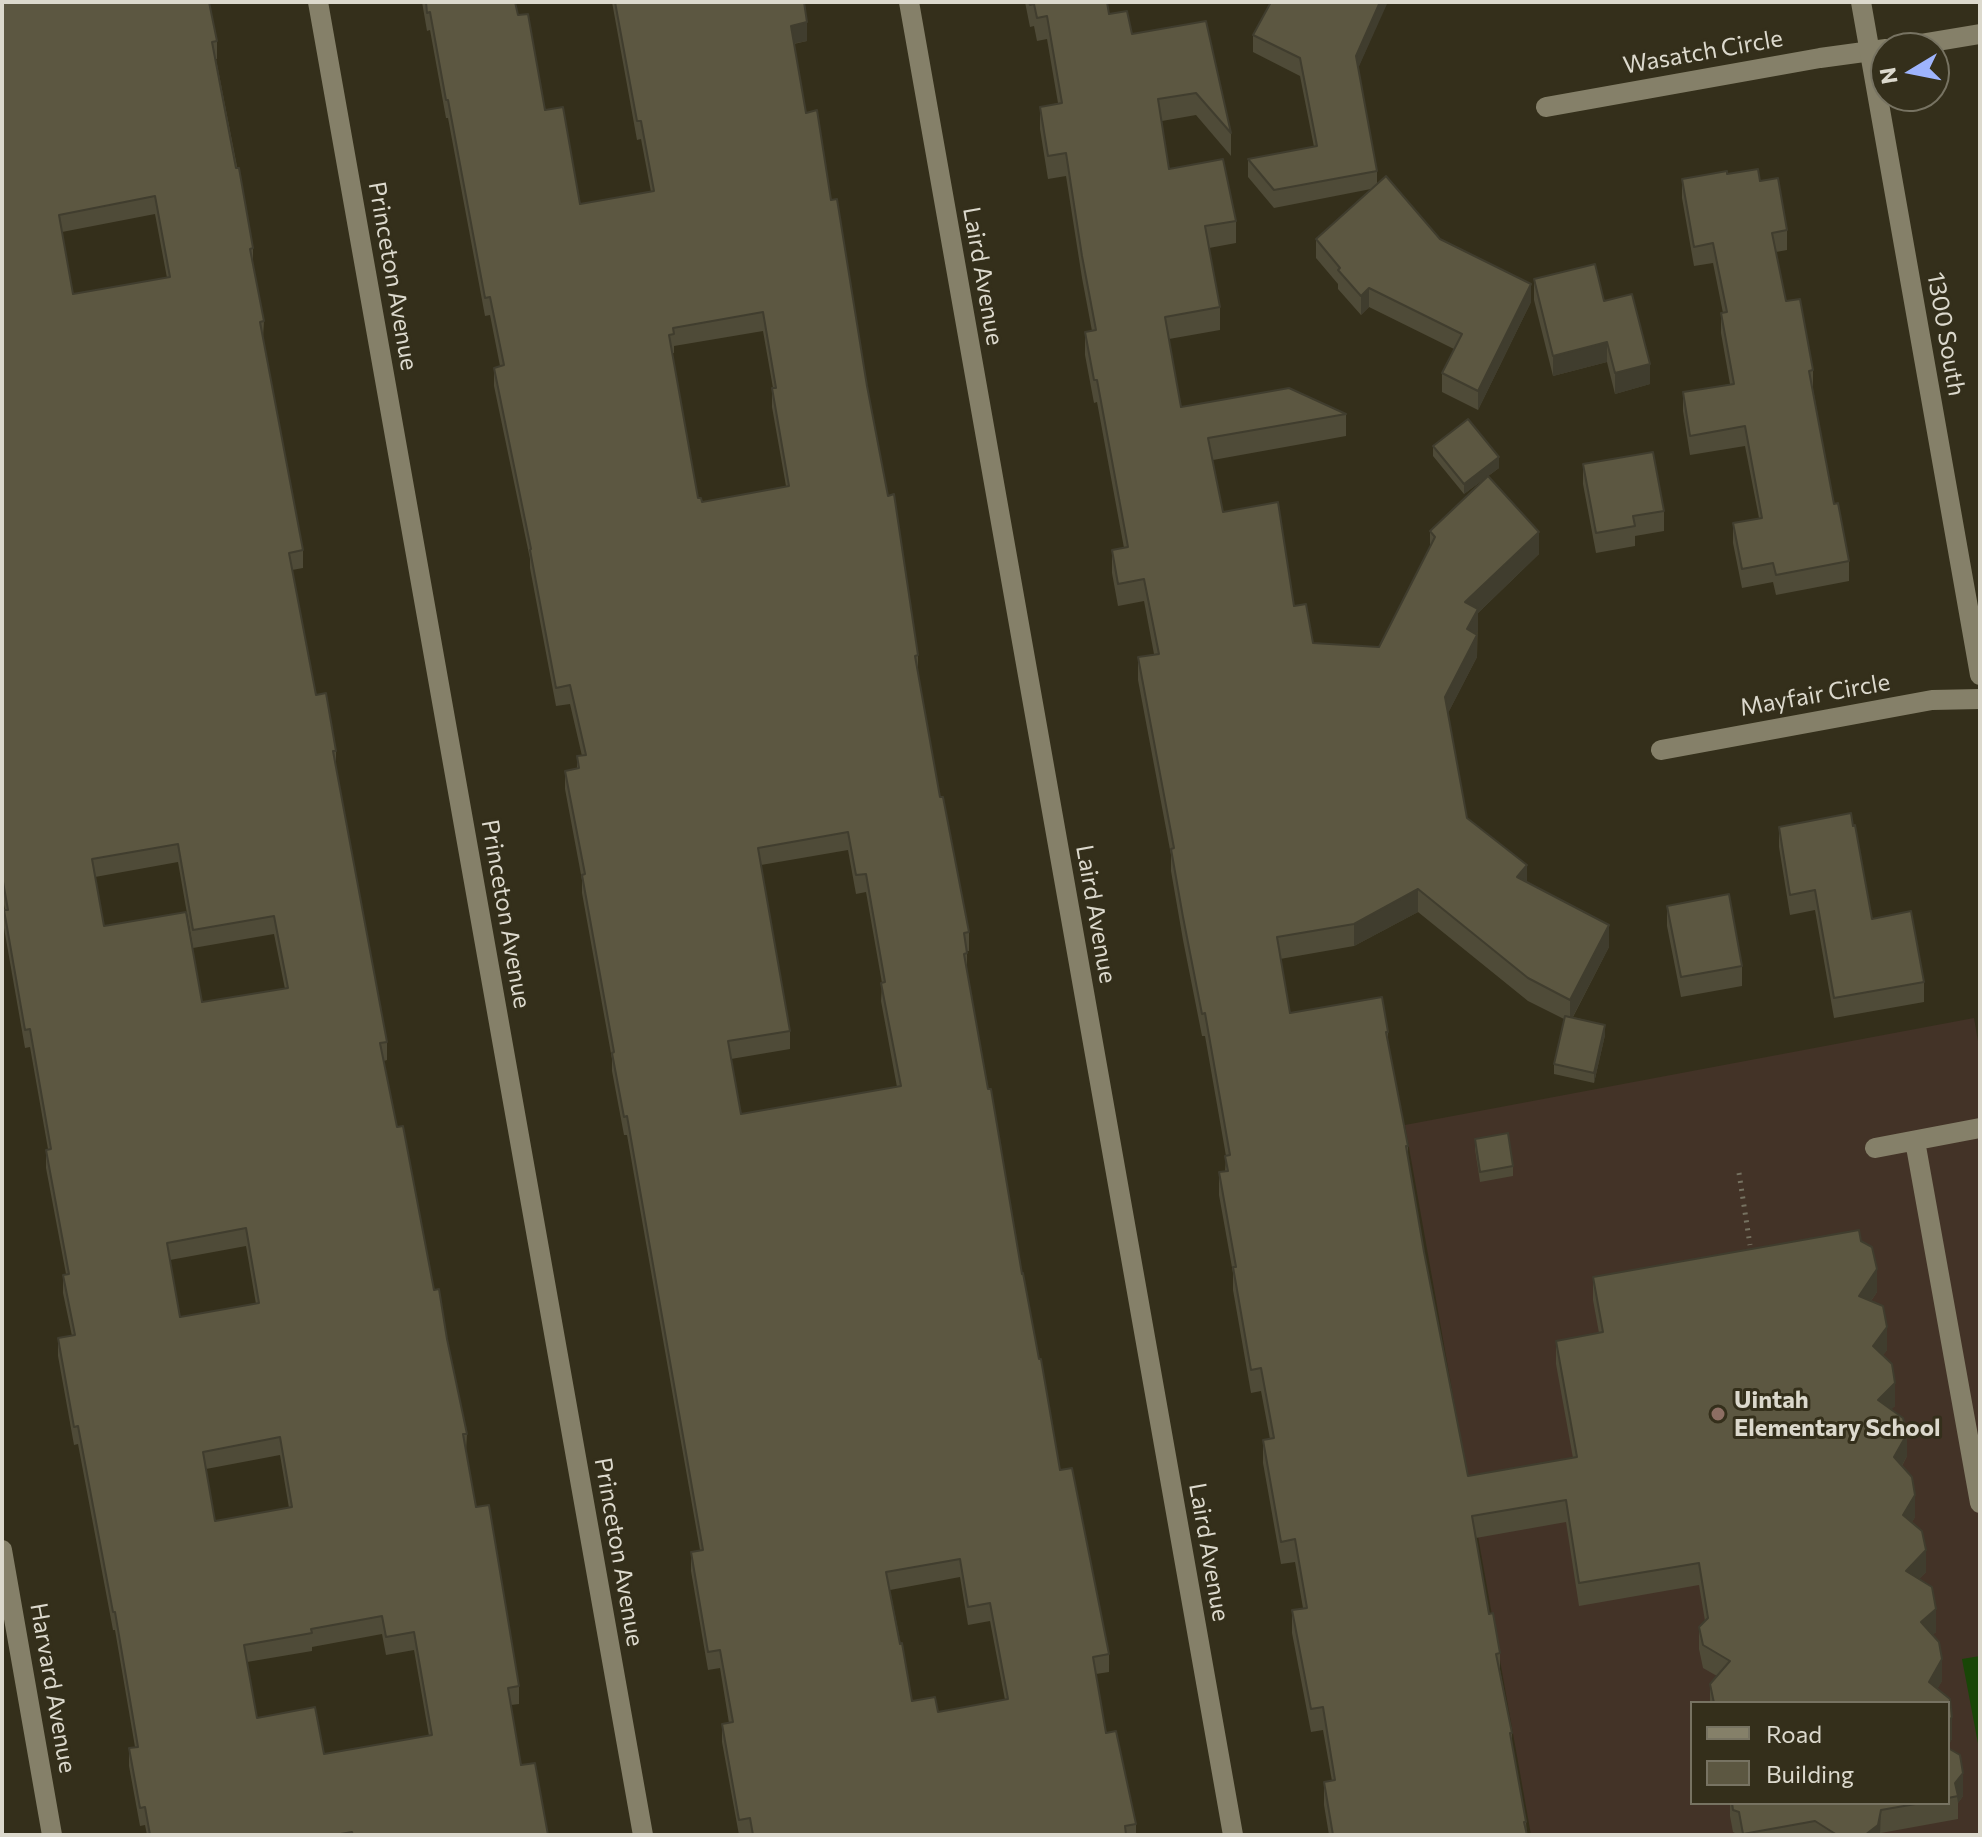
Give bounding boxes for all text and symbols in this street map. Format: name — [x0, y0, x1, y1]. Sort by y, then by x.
street label: Wasatch Circle — [1621, 24, 1785, 80]
north arrow — [1870, 32, 1950, 112]
text: N — [1873, 65, 1903, 86]
street label: Princeton Avenue — [362, 179, 424, 373]
street label: Laird Avenue — [957, 205, 1009, 347]
street label: 1300 South — [1921, 270, 1971, 398]
street label: Mayfair Circle — [1738, 668, 1892, 722]
street label: Princeton Avenue — [475, 817, 537, 1011]
street label: Laird Avenue — [1070, 843, 1122, 985]
place label: Uintah Elementary School — [1734, 1386, 1941, 1442]
marker: Uintah Elementary School — [1709, 1405, 1727, 1423]
street label: Princeton Avenue — [588, 1455, 650, 1649]
street label: Laird Avenue — [1183, 1481, 1235, 1623]
street label: Harvard Avenue — [24, 1601, 82, 1775]
legend — [1690, 1701, 1950, 1805]
text: Road — [1766, 1719, 1822, 1748]
text: Building — [1766, 1759, 1854, 1788]

